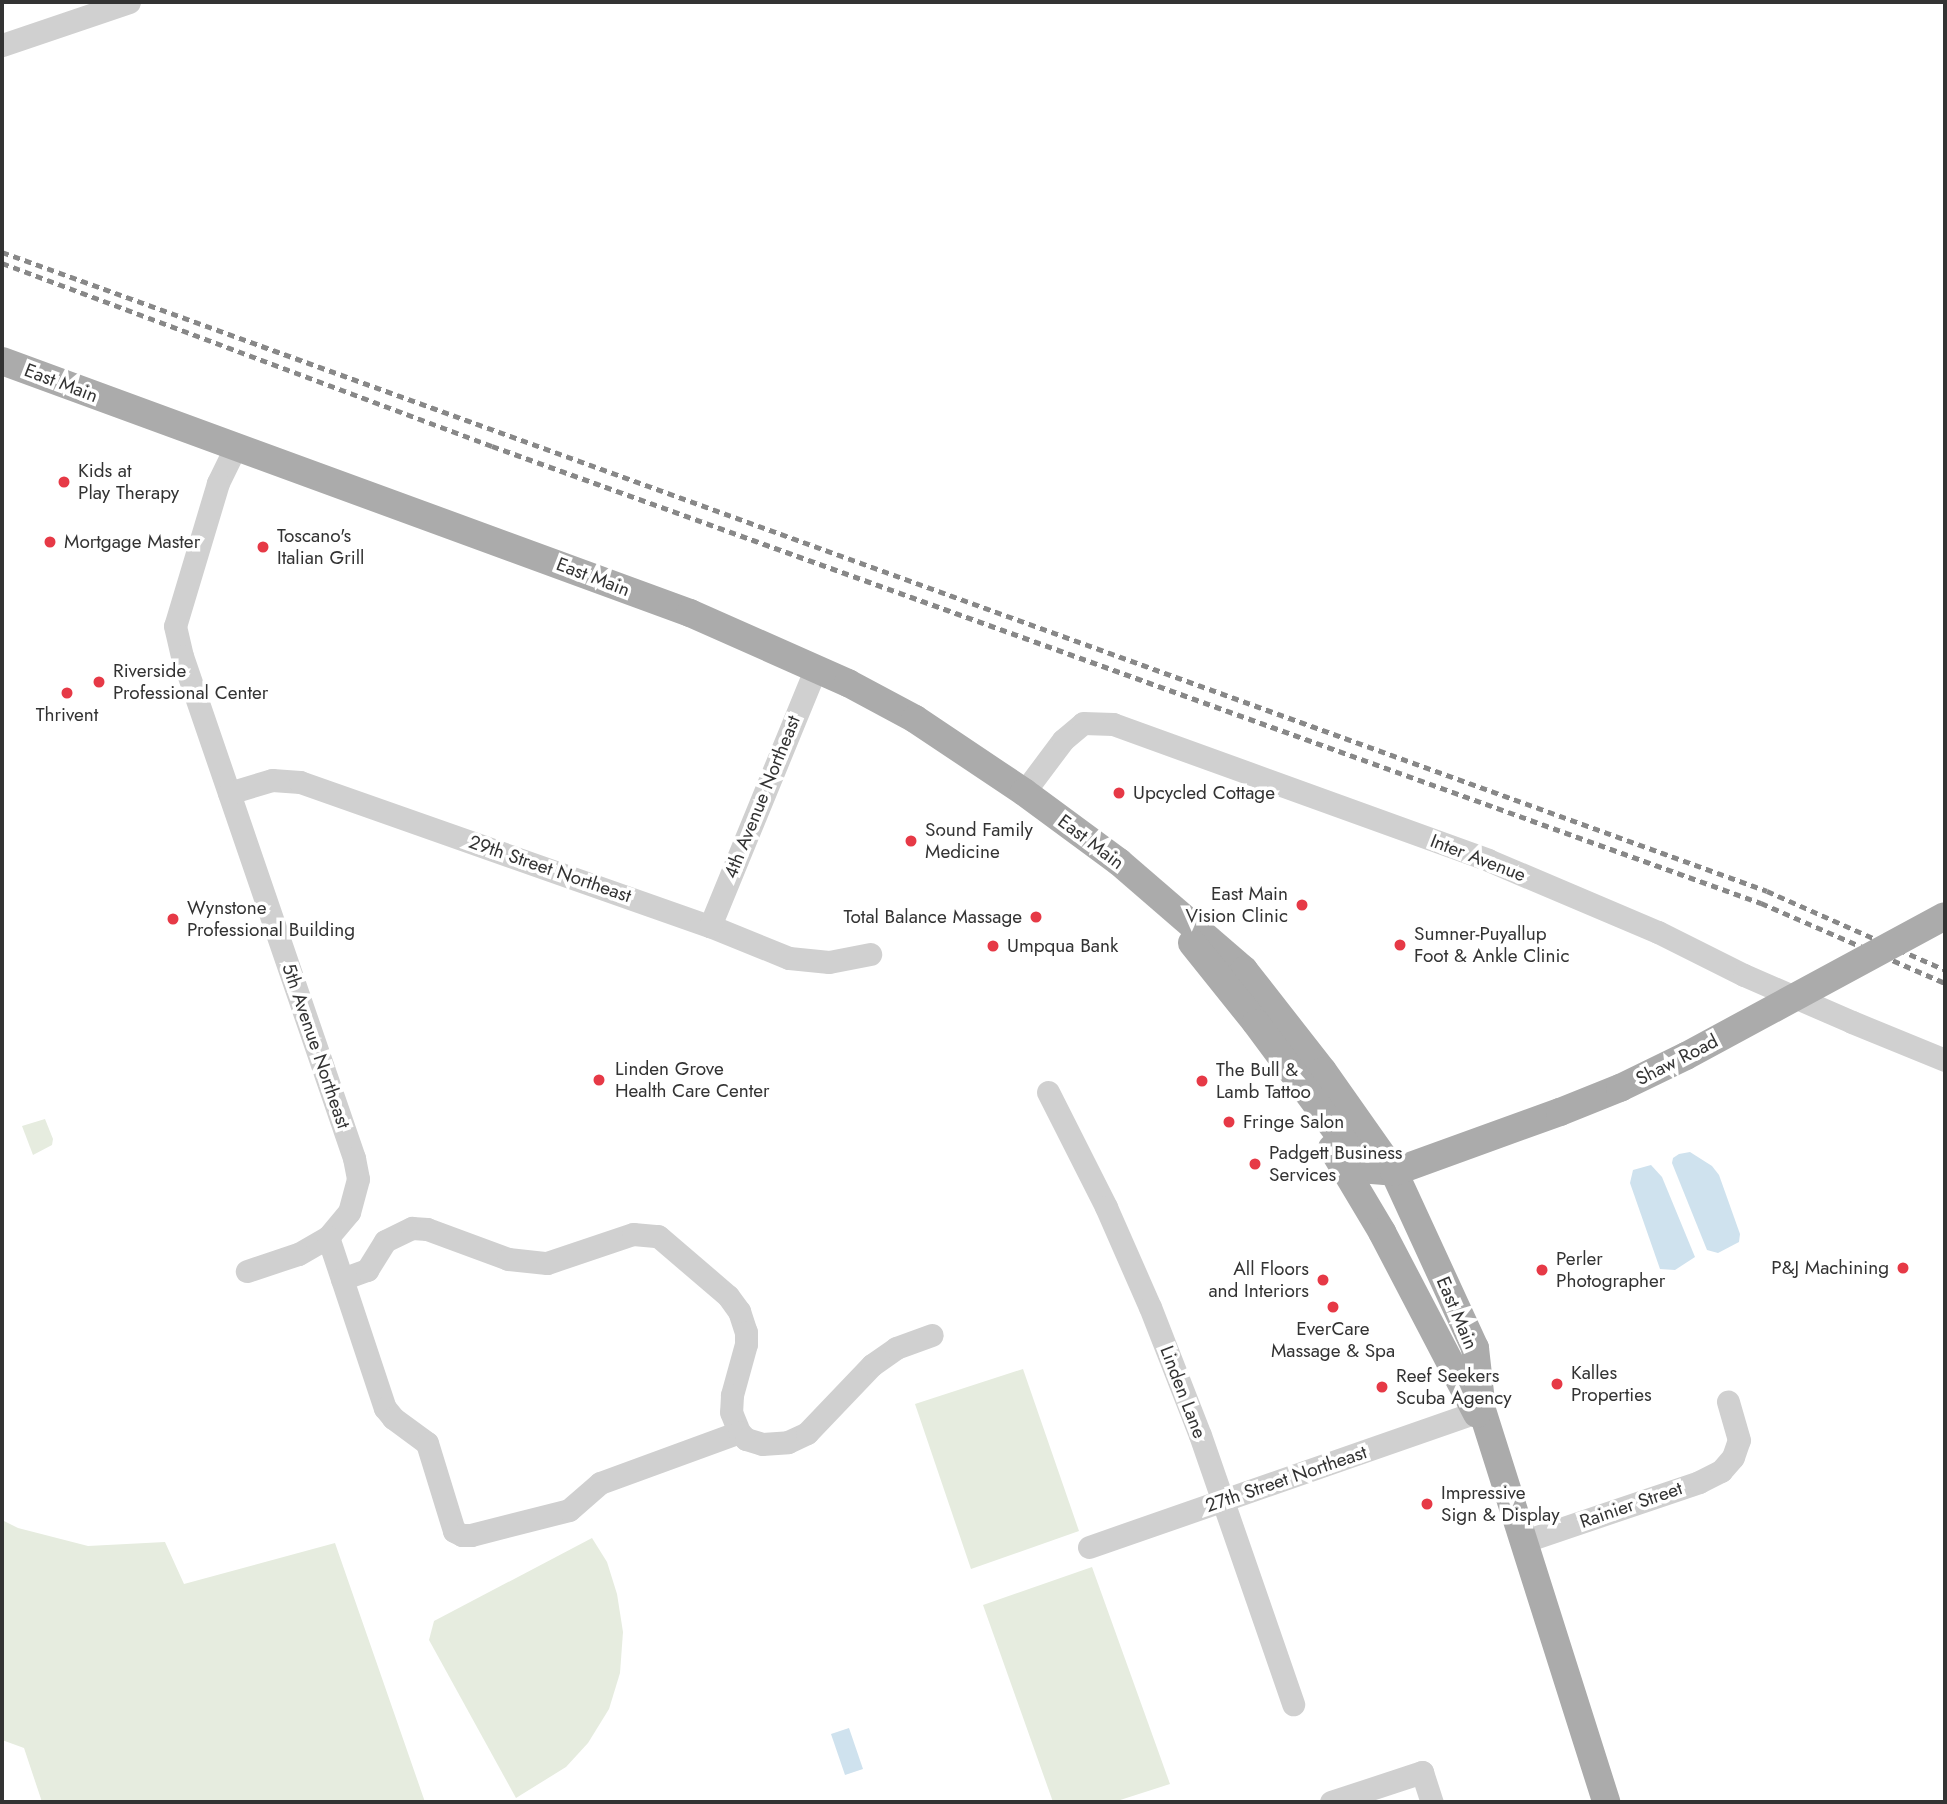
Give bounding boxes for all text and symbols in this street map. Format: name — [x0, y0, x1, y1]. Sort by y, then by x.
street label: East Main — [21, 359, 101, 407]
place label: Kids at Play Therapy — [78, 460, 179, 504]
marker: Kids at Play Therapy — [56, 474, 72, 490]
place label: Toscano's Italian Grill — [277, 525, 364, 569]
place label: Mortgage Master — [64, 531, 200, 553]
marker: Mortgage Master — [42, 534, 58, 550]
marker: Toscano's Italian Grill — [255, 539, 271, 555]
street label: East Main — [553, 553, 633, 601]
place label: Riverside Professional Center — [113, 660, 268, 704]
marker: Riverside Professional Center — [91, 674, 107, 690]
marker: Thrivent — [59, 685, 75, 701]
place label: Thrivent — [36, 704, 98, 726]
street label: 4th Avenue Northeast — [719, 712, 805, 882]
place label: Upcycled Cottage — [1133, 782, 1275, 804]
marker: Upcycled Cottage — [1111, 785, 1127, 801]
street label: East Main — [1053, 810, 1129, 874]
place label: Sound Family Medicine — [925, 819, 1033, 863]
street label: Inter Avenue — [1427, 829, 1529, 887]
street label: 29th Street Northeast — [466, 830, 634, 908]
marker: Sound Family Medicine — [903, 833, 919, 849]
place label: East Main Vision Clinic — [1186, 883, 1288, 927]
place label: Wynstone Professional Building — [187, 897, 355, 941]
marker: East Main Vision Clinic — [1294, 897, 1310, 913]
place label: Total Balance Massage — [844, 906, 1022, 928]
marker: Total Balance Massage — [1028, 909, 1044, 925]
marker: Wynstone Professional Building — [165, 911, 181, 927]
place label: Sumner-Puyallup Foot & Ankle Clinic — [1414, 923, 1570, 967]
place label: Umpqua Bank — [1007, 935, 1118, 957]
marker: Sumner-Puyallup Foot & Ankle Clinic — [1392, 937, 1408, 953]
marker: Umpqua Bank — [985, 938, 1001, 954]
street label: 5th Avenue Northeast — [277, 960, 355, 1132]
street label: Shaw Road — [1632, 1030, 1722, 1090]
place label: Linden Grove Health Care Center — [615, 1058, 770, 1102]
place label: The Bull & Lamb Tattoo — [1216, 1059, 1311, 1103]
marker: Linden Grove Health Care Center — [589, 1070, 609, 1090]
marker: The Bull & Lamb Tattoo — [1194, 1073, 1210, 1089]
place label: Fringe Salon — [1243, 1111, 1344, 1133]
marker: Fringe Salon — [1221, 1114, 1237, 1130]
place label: Padgett Business Services — [1269, 1142, 1402, 1186]
marker: Padgett Business Services — [1247, 1156, 1263, 1172]
place label: Perler Photographer — [1556, 1248, 1665, 1292]
place label: P&J Machining — [1771, 1257, 1889, 1279]
place label: All Floors and Interiors — [1208, 1258, 1309, 1302]
marker: P&J Machining — [1895, 1260, 1911, 1276]
marker: Perler Photographer — [1534, 1262, 1550, 1278]
marker: All Floors and Interiors — [1315, 1272, 1331, 1288]
street label: East Main — [1431, 1273, 1483, 1353]
marker: EverCare Massage & Spa — [1325, 1299, 1341, 1315]
place label: EverCare Massage & Spa — [1271, 1318, 1395, 1362]
street label: Linden Lane — [1155, 1343, 1211, 1441]
place label: Kalles Properties — [1571, 1362, 1652, 1406]
place label: Reef Seekers Scuba Agency — [1396, 1365, 1512, 1409]
marker: Kalles Properties — [1549, 1376, 1565, 1392]
marker: Reef Seekers Scuba Agency — [1374, 1379, 1390, 1395]
street label: 27th Street Northeast — [1202, 1441, 1370, 1517]
street label: Rainier Street — [1577, 1477, 1685, 1533]
place label: Impressive Sign & Display — [1441, 1482, 1560, 1526]
marker: Impressive Sign & Display — [1419, 1496, 1435, 1512]

